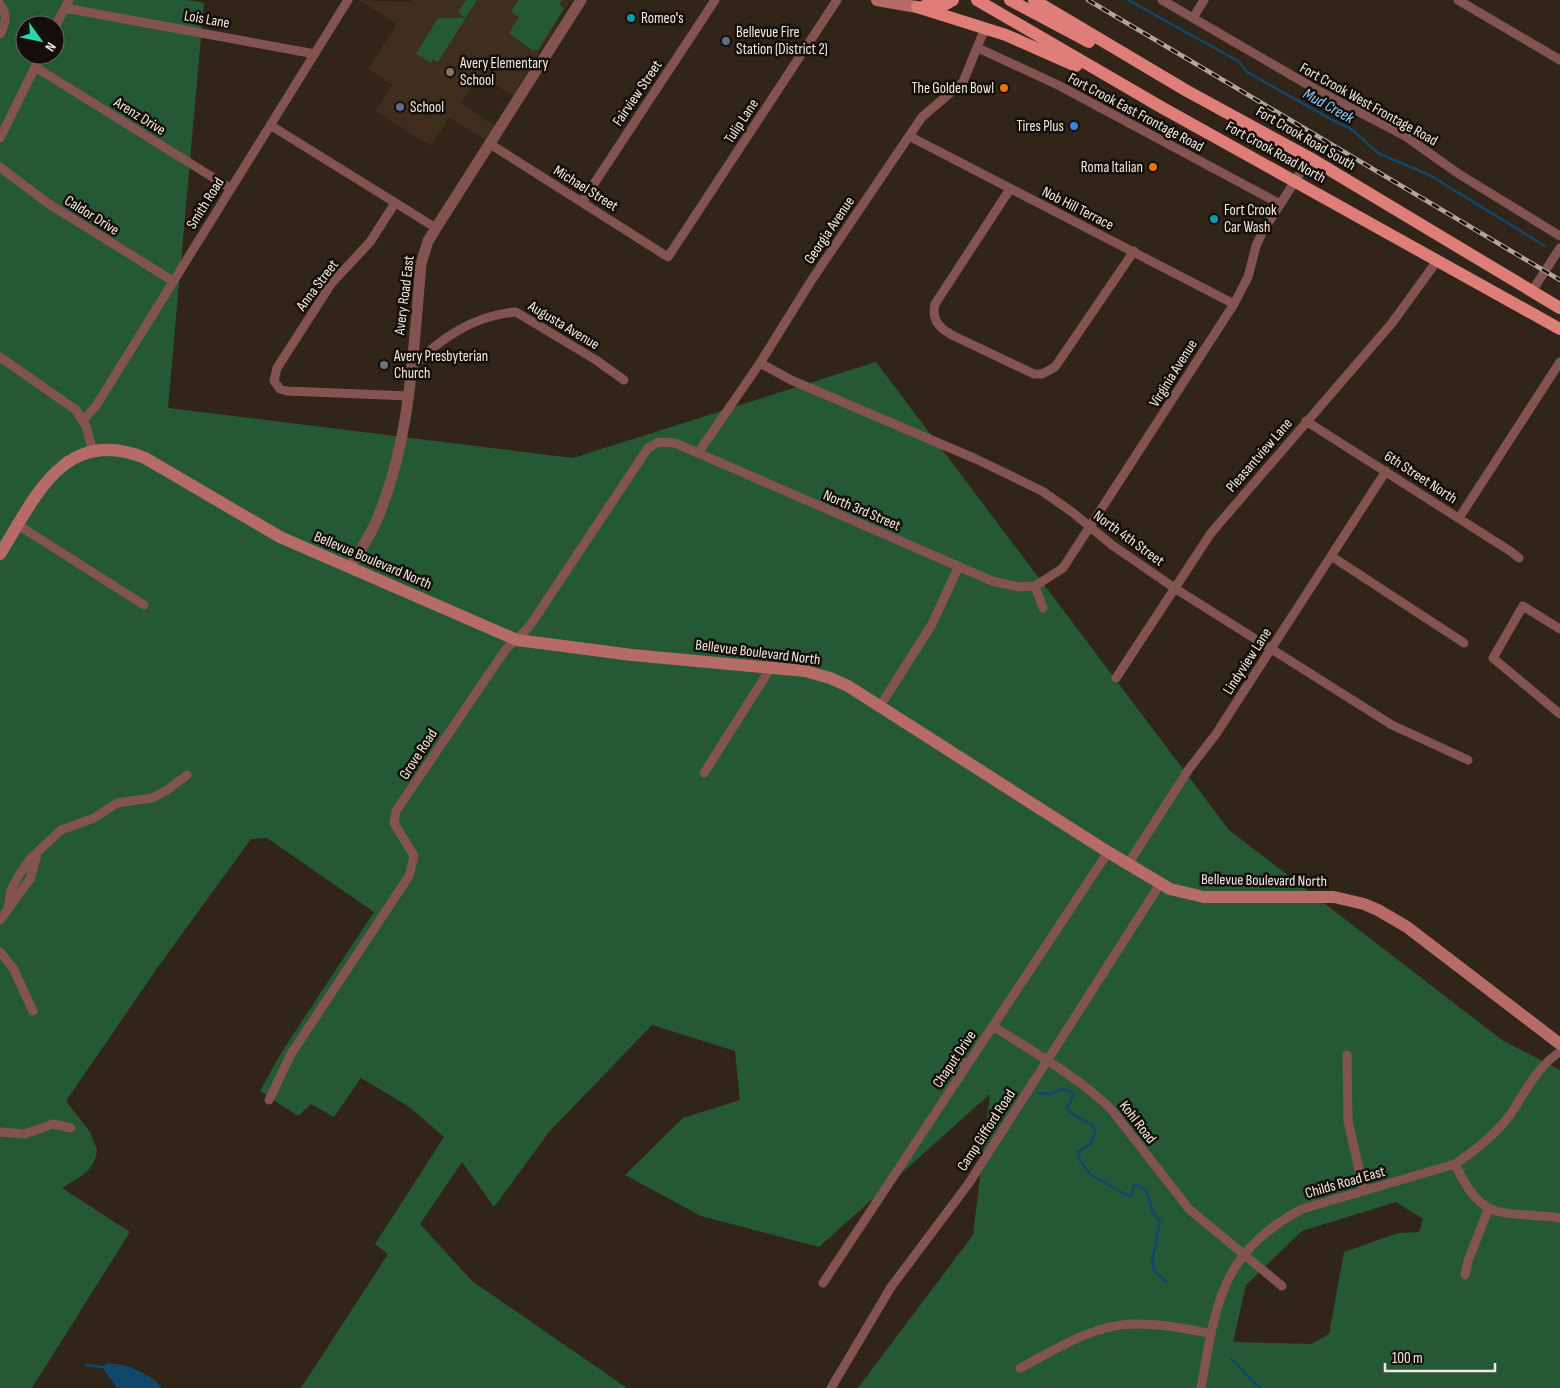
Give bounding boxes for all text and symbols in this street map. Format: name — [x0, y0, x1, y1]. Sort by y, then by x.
street label: Lois Lane — [183, 6, 231, 33]
place label: Romeo's — [641, 9, 684, 28]
marker: Romeo's — [625, 12, 637, 24]
north arrow — [15, 15, 65, 65]
place label: Bellevue Fire Station (District 2) — [736, 23, 828, 59]
marker: Bellevue Fire Station (District 2) — [720, 35, 732, 47]
text: N — [41, 39, 60, 55]
place label: Avery Elementary School — [459, 54, 548, 90]
street label: Fairview Street — [608, 56, 667, 130]
street label: Fort Crook West Frontage Road — [1296, 59, 1441, 150]
marker: Avery Elementary School — [444, 66, 456, 78]
street label: Fort Crook East Frontage Road — [1065, 69, 1207, 156]
place label: The Golden Bowl — [912, 79, 994, 98]
marker: The Golden Bowl — [998, 82, 1010, 94]
water label: Mud Creek — [1300, 85, 1358, 128]
street label: Arenz Drive — [110, 93, 169, 140]
street label: Tulip Lane — [720, 95, 763, 147]
place label: School — [410, 98, 444, 117]
marker: School — [394, 101, 406, 113]
street label: Fort Crook Road South — [1252, 102, 1359, 175]
place label: Tires Plus — [1016, 117, 1064, 136]
street label: Fort Crook Road North — [1222, 117, 1329, 188]
marker: Tires Plus — [1068, 120, 1080, 132]
place label: Roma Italian — [1081, 158, 1143, 177]
street label: Michael Street — [550, 161, 622, 216]
marker: Roma Italian — [1147, 161, 1159, 173]
street label: Smith Road — [182, 174, 229, 233]
street label: Nob Hill Terrace — [1039, 182, 1117, 235]
street label: Caldor Drive — [61, 191, 123, 240]
street label: Georgia Avenue — [800, 193, 859, 268]
place label: Fort Crook Car Wash — [1224, 201, 1277, 237]
marker: Fort Crook Car Wash — [1208, 213, 1220, 225]
street label: Avery Road East — [390, 254, 419, 337]
street label: Anna Street — [291, 256, 343, 316]
street label: Augusta Avenue — [524, 296, 603, 354]
street label: Virginia Avenue — [1145, 336, 1202, 411]
place label: Avery Presbyterian Church — [393, 347, 488, 383]
marker: Avery Presbyterian Church — [378, 359, 390, 371]
street label: Pleasantview Lane — [1222, 414, 1297, 496]
street label: 6th Street North — [1381, 447, 1461, 508]
street label: North 3rd Street — [820, 486, 904, 535]
street label: North 4th Street — [1090, 506, 1168, 571]
street label: Bellevue Boulevard North — [311, 527, 435, 594]
street label: Lindyview Lane — [1219, 624, 1276, 698]
street label: Bellevue Boulevard North — [694, 635, 822, 670]
street label: Grove Road — [395, 725, 442, 783]
street label: Bellevue Boulevard North — [1201, 870, 1327, 891]
street label: Chaput Drive — [928, 1027, 980, 1092]
street label: Camp Gifford Road — [953, 1086, 1020, 1175]
street label: Kohl Road — [1115, 1097, 1160, 1148]
street label: Childs Road East — [1303, 1162, 1388, 1203]
scale bar — [1385, 1340, 1495, 1372]
text: 100 m — [1392, 1349, 1423, 1368]

